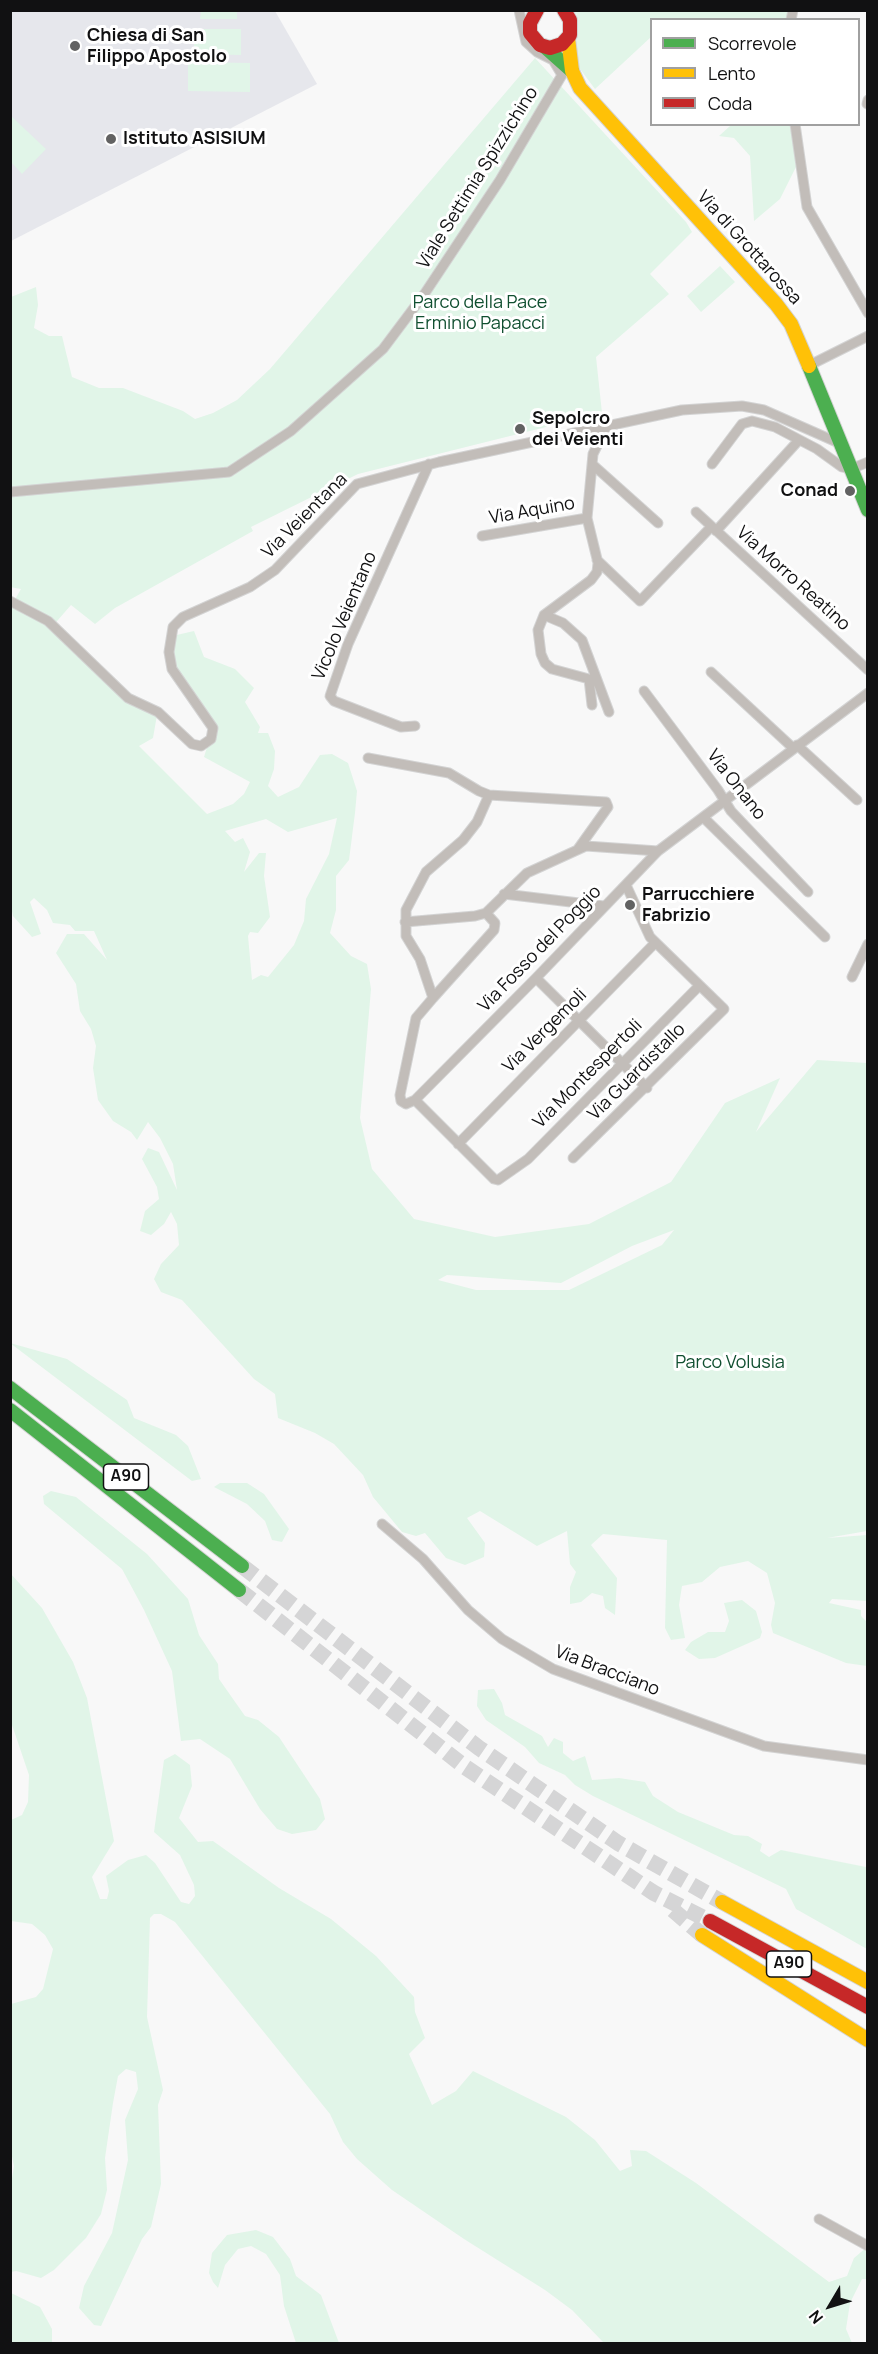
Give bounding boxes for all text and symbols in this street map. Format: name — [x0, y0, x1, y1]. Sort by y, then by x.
legend — [650, 18, 860, 126]
place label: Chiesa di San Filippo Apostolo — [87, 25, 227, 68]
text: Scorrevole — [708, 31, 797, 55]
marker: Chiesa di San Filippo Apostolo — [68, 39, 82, 53]
text: Lento — [708, 61, 756, 85]
street label: Viale Settimia Spizzichino — [413, 83, 543, 273]
text: Coda — [708, 91, 752, 115]
place label: Istituto ASISIUM — [123, 128, 266, 150]
marker: Istituto ASISIUM — [104, 132, 118, 146]
street label: Via di Grottarossa — [692, 187, 806, 309]
park label: Parco della Pace Erminio Papacci — [413, 292, 547, 334]
place label: Sepolcro dei Veienti — [532, 408, 624, 450]
marker: Sepolcro dei Veienti — [513, 422, 527, 436]
street label: Via Veientana — [258, 469, 352, 563]
place label: Conad — [781, 480, 838, 502]
marker: Conad — [843, 484, 857, 498]
street label: Via Aquino — [488, 493, 576, 529]
street label: Via Morro Reatino — [732, 522, 854, 636]
street label: Vicolo Veientano — [308, 549, 382, 683]
street label: Via Onano — [702, 746, 770, 824]
street label: Via Fosso del Poggio — [474, 881, 606, 1017]
place label: Parrucchiere Fabrizio — [642, 884, 755, 926]
marker: Parrucchiere Fabrizio — [623, 898, 637, 912]
street label: Via Vergemoli — [499, 985, 591, 1077]
street label: Via Montespertoli — [529, 1015, 647, 1133]
street label: Via Guardistallo — [584, 1019, 690, 1125]
park label: Parco Volusia — [675, 1352, 785, 1374]
road number: A90 — [104, 1464, 148, 1490]
street label: Via Bracciano — [552, 1641, 662, 1701]
road number: A90 — [766, 1951, 812, 1977]
north arrow — [800, 2276, 860, 2336]
text: N — [804, 2306, 828, 2328]

